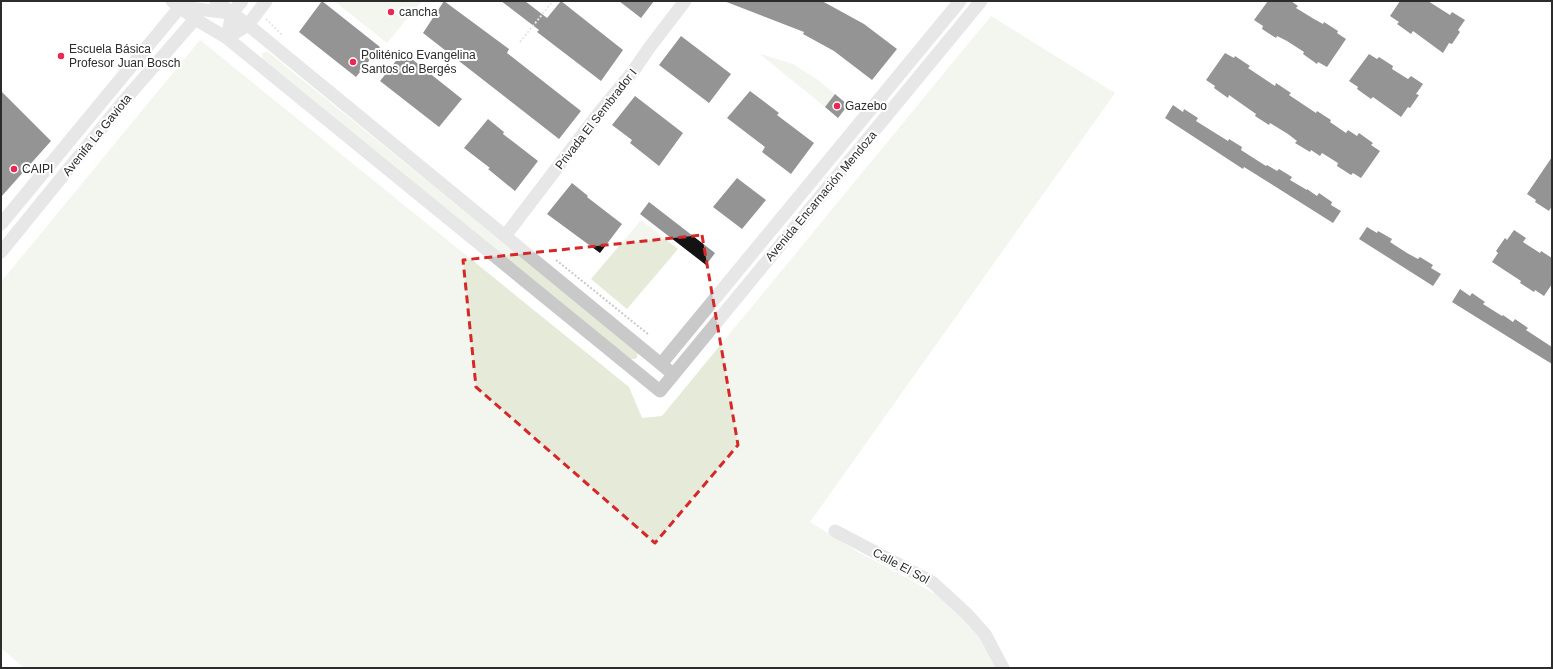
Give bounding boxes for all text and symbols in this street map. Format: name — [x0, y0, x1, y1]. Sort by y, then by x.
place label: cancha — [399, 5, 438, 19]
marker: cancha — [386, 7, 396, 17]
place label: Escuela Básica Profesor Juan Bosch — [69, 42, 180, 70]
place label: Politénico Evangelina Santos de Bergés — [361, 48, 476, 76]
marker: Escuela Básica Profesor Juan Bosch — [56, 51, 66, 61]
marker: Politénico Evangelina Santos de Bergés — [348, 57, 358, 67]
street label: Privada El Sembrador I — [552, 66, 640, 172]
street label: Avenifa La Gaviota — [60, 91, 134, 179]
place label: Gazebo — [845, 99, 887, 113]
marker: Gazebo — [832, 101, 842, 111]
street label: Avenida Encarnación Mendoza — [762, 128, 880, 264]
place label: CAIPI — [22, 162, 53, 176]
marker: CAIPI — [9, 164, 19, 174]
street label: Calle El Sol — [870, 545, 932, 587]

